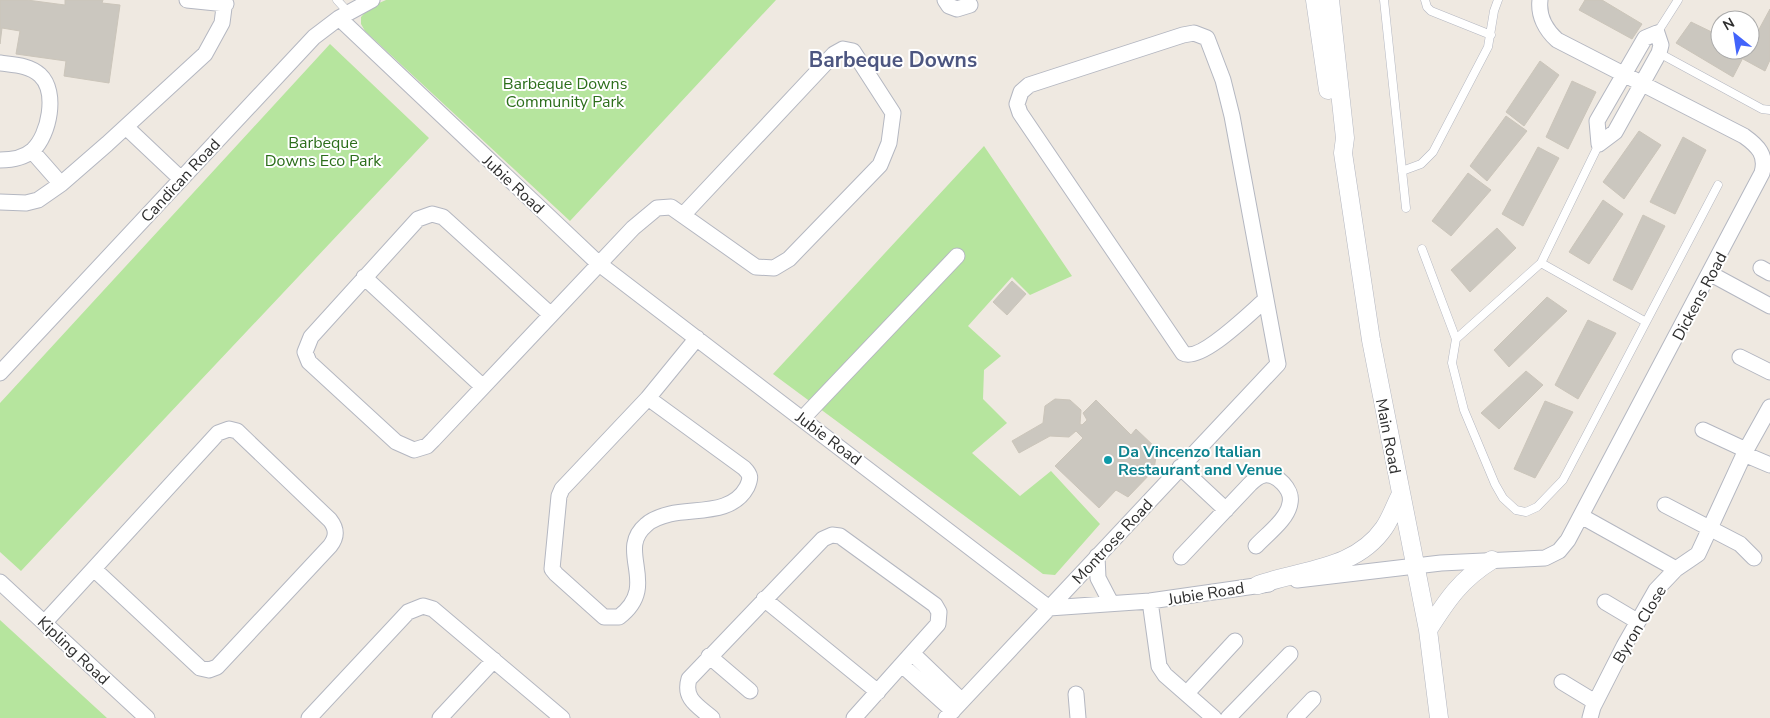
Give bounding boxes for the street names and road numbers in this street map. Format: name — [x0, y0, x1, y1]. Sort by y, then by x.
street label: Candican Road — [136, 134, 225, 227]
street label: Jubie Road — [477, 150, 549, 219]
street label: Dickens Road — [1667, 248, 1732, 345]
street label: Main Road — [1370, 397, 1406, 476]
street label: Jubie Road — [790, 406, 866, 471]
street label: Montrose Road — [1067, 494, 1158, 589]
street label: Jubie Road — [1165, 577, 1246, 611]
street label: Byron Close — [1608, 581, 1672, 668]
street label: Kipling Road — [32, 612, 114, 690]

